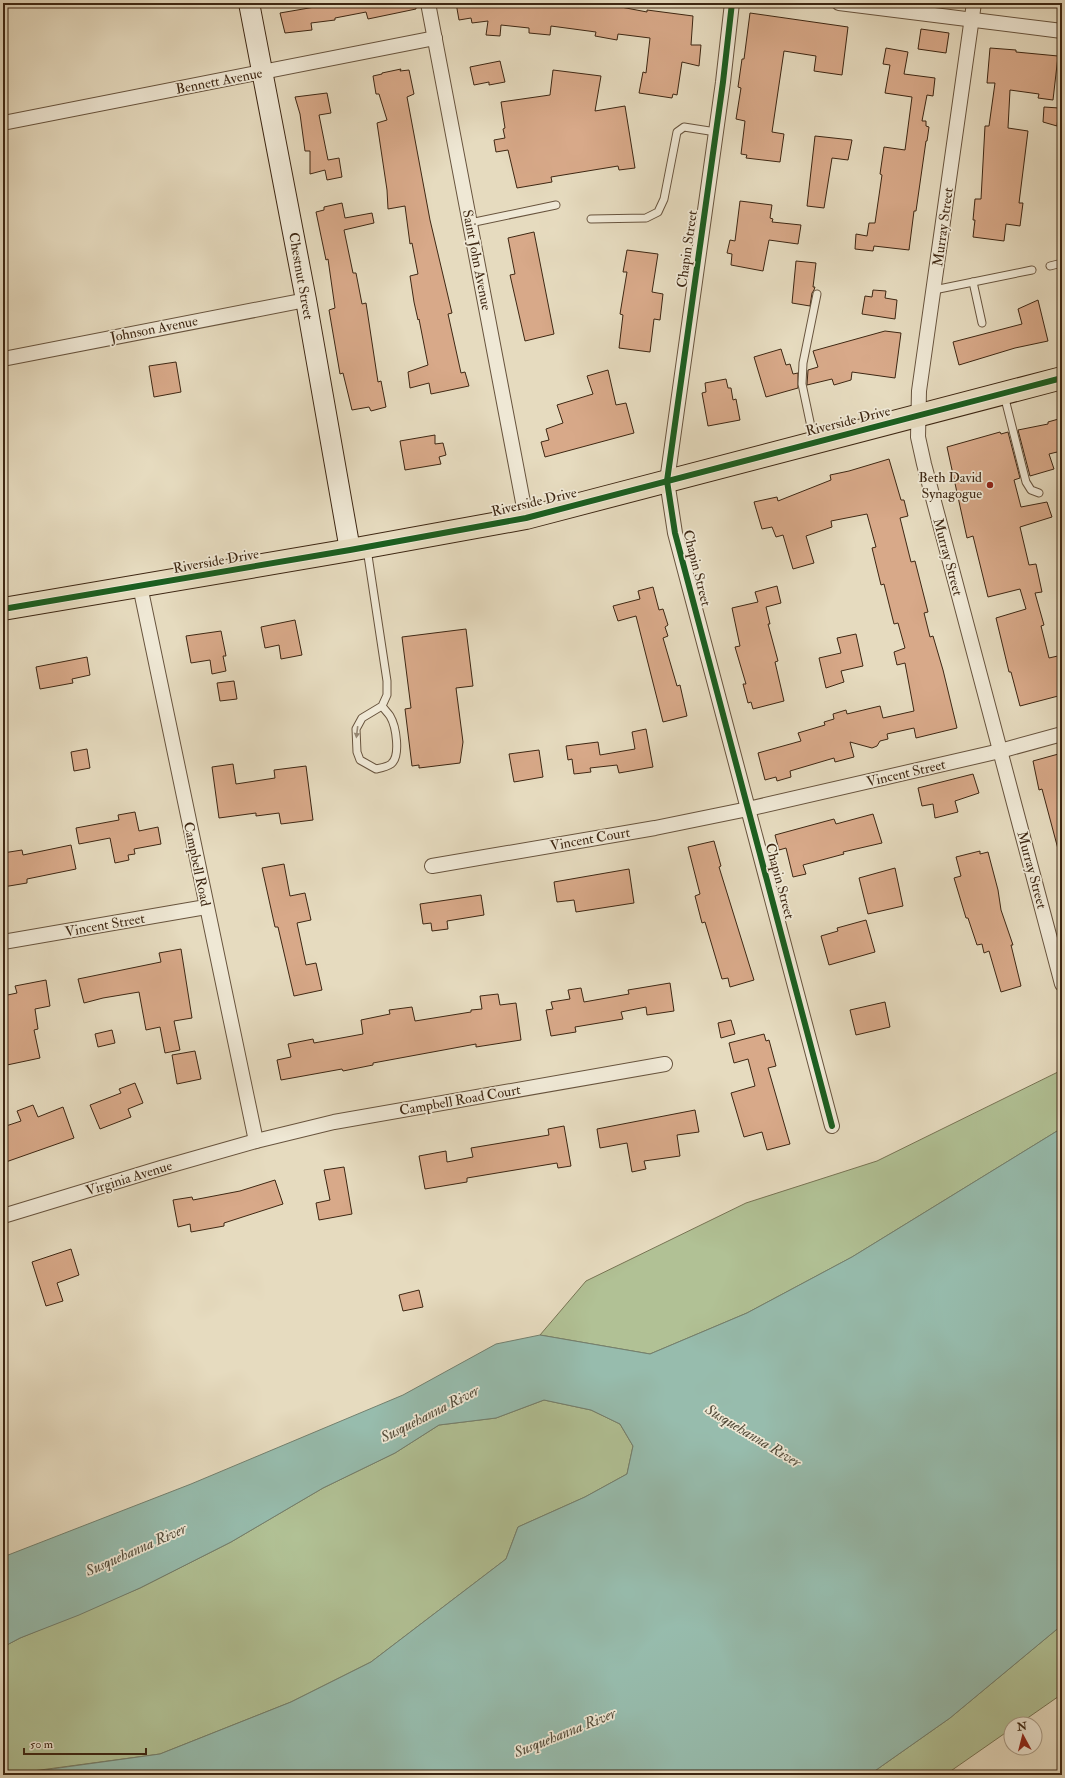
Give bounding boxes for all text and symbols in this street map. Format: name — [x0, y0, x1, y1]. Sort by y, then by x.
street label: Bennett Avenue — [174, 64, 264, 98]
street label: Murray Street — [929, 186, 958, 268]
street label: Saint John Avenue — [459, 208, 495, 312]
street label: Chapin Street — [673, 209, 702, 289]
street label: Chestnut Street — [285, 231, 317, 321]
street label: Johnson Avenue — [108, 312, 199, 346]
street label: Riverside Drive — [804, 402, 892, 440]
place label: Beth David Synagogue — [919, 469, 982, 503]
marker: Beth David Synagogue — [985, 480, 995, 490]
street label: Riverside Drive — [490, 484, 578, 520]
street label: Murray Street — [929, 516, 967, 598]
street label: Chapin Street — [678, 528, 715, 609]
street label: Riverside Drive — [172, 545, 260, 577]
one-way arrow — [354, 726, 360, 739]
street label: Vincent Street — [865, 756, 948, 790]
street label: Campbell Road — [179, 820, 214, 908]
street label: Vincent Court — [549, 824, 632, 854]
street label: Murray Street — [1013, 829, 1051, 911]
street label: Chapin Street — [761, 841, 798, 922]
street label: Vincent Street — [64, 910, 147, 940]
street label: Campbell Road Court — [398, 1081, 523, 1120]
street label: Virginia Avenue — [84, 1157, 174, 1199]
water label: Susquehanna River — [377, 1380, 484, 1448]
water label: Susquehanna River — [701, 1399, 806, 1473]
water label: Susquehanna River — [82, 1519, 191, 1581]
water label: Susquehanna River — [510, 1703, 620, 1762]
north arrow — [1003, 1716, 1043, 1756]
text: N — [1015, 1719, 1029, 1734]
scale bar — [24, 1730, 146, 1756]
text: 50 m — [30, 1737, 54, 1752]

